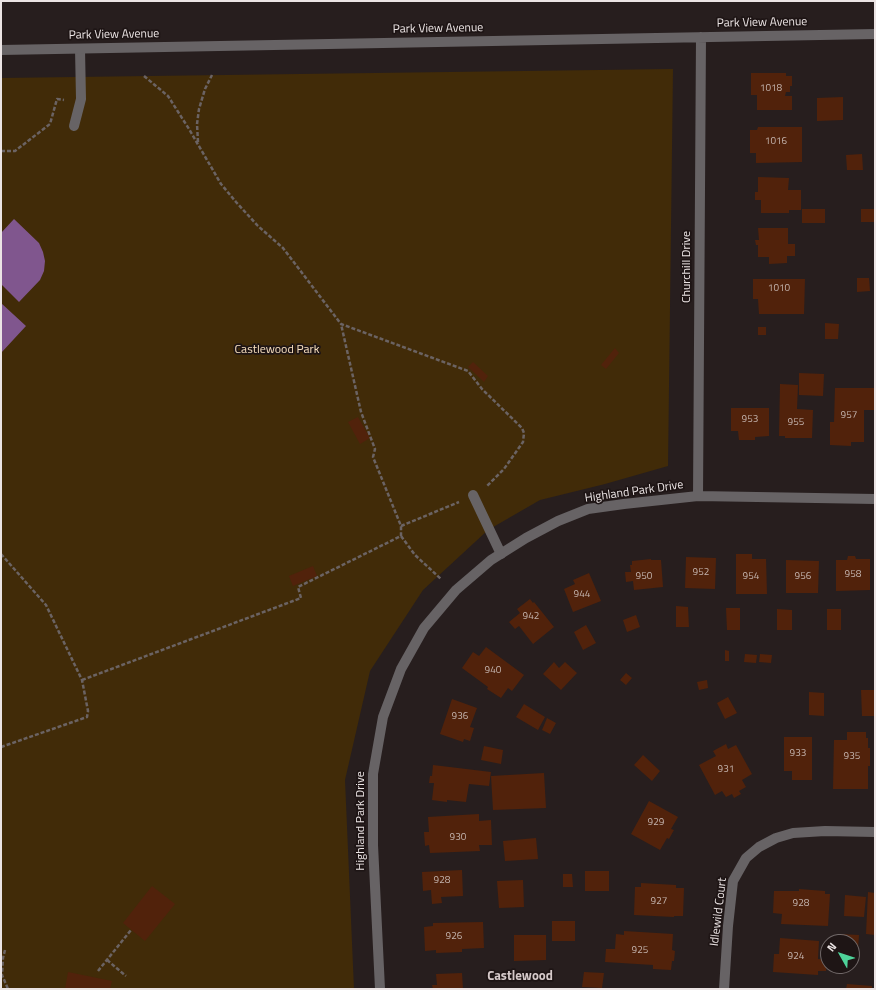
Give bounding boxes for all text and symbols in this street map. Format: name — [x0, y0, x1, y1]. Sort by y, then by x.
street label: Park View Avenue — [717, 15, 807, 31]
street label: Park View Avenue — [393, 21, 483, 37]
street label: Park View Avenue — [69, 27, 159, 43]
house number: 1018 — [760, 83, 782, 95]
house number: 1016 — [765, 136, 787, 148]
street label: Churchill Drive — [680, 231, 694, 303]
house number: 1010 — [768, 283, 790, 295]
park label: Castlewood Park — [235, 343, 319, 357]
house number: 957 — [841, 410, 857, 422]
house number: 953 — [742, 414, 758, 426]
house number: 955 — [788, 417, 804, 429]
street label: Highland Park Drive — [584, 478, 684, 506]
house number: 952 — [693, 567, 709, 579]
house number: 958 — [845, 569, 861, 581]
house number: 950 — [636, 571, 652, 583]
house number: 954 — [743, 571, 759, 583]
house number: 956 — [795, 571, 811, 583]
house number: 944 — [574, 589, 590, 601]
house number: 942 — [523, 611, 539, 623]
house number: 940 — [485, 665, 501, 677]
house number: 936 — [452, 711, 468, 723]
house number: 933 — [790, 748, 806, 760]
house number: 935 — [844, 751, 860, 763]
house number: 931 — [718, 764, 734, 776]
street label: Highland Park Drive — [354, 771, 368, 871]
house number: 929 — [648, 817, 664, 829]
house number: 930 — [450, 832, 466, 844]
house number: 928 — [434, 875, 450, 887]
street label: Idlewild Court — [708, 877, 730, 947]
house number: 927 — [651, 896, 667, 908]
house number: 928 — [793, 898, 809, 910]
house number: 926 — [446, 931, 462, 943]
north arrow — [820, 934, 860, 974]
text: N — [823, 939, 840, 955]
house number: 925 — [632, 945, 648, 957]
house number: 924 — [788, 951, 804, 963]
district label: Castlewood — [487, 969, 553, 985]

